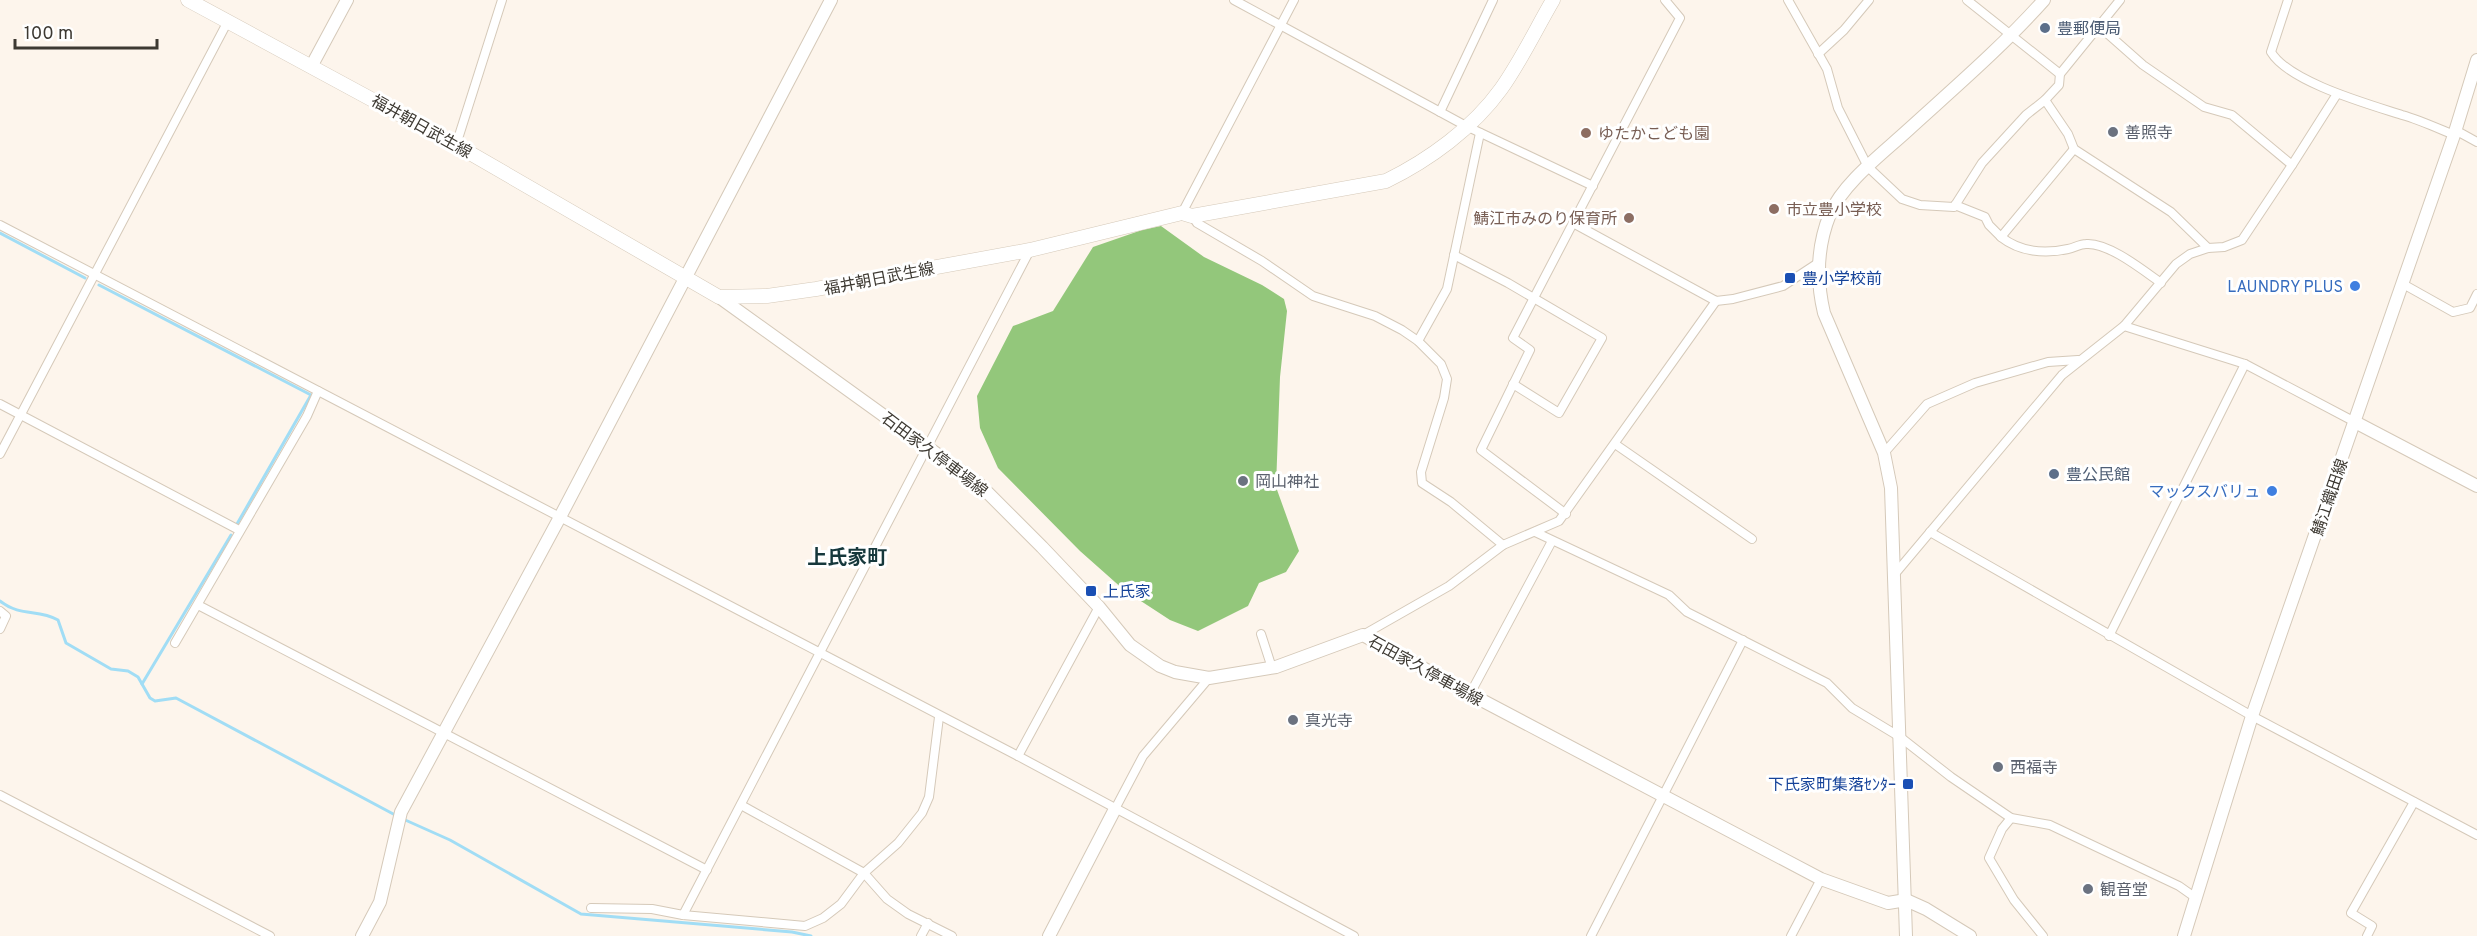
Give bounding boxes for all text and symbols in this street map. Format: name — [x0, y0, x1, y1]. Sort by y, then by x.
scale bar — [15, 12, 158, 50]
place label: 豊郵便局 — [2057, 20, 2121, 40]
marker: 豊郵便局 — [2038, 21, 2052, 35]
text: 100 m — [24, 23, 73, 46]
street label: 福井朝日武生線 — [367, 92, 475, 164]
place label: 善照寺 — [2125, 124, 2173, 144]
place label: ゆたかこども園 — [1598, 125, 1710, 145]
marker: 善照寺 — [2106, 125, 2120, 139]
marker: ゆたかこども園 — [1579, 126, 1593, 140]
place label: 市立豊小学校 — [1786, 201, 1882, 221]
marker: 市立豊小学校 — [1767, 202, 1781, 216]
place label: 鯖江市みのり保育所 — [1473, 210, 1617, 230]
marker: 鯖江市みのり保育所 — [1622, 211, 1636, 225]
street label: 福井朝日武生線 — [822, 259, 936, 300]
place label: 豊小学校前 — [1802, 270, 1882, 290]
marker: 豊小学校前 — [1783, 271, 1797, 285]
place label: LAUNDRY PLUS — [2227, 278, 2343, 298]
marker: LAUNDRY PLUS — [2348, 279, 2362, 293]
street label: 石田家久停車場線 — [877, 409, 991, 502]
street label: 鯖江織田線 — [2308, 457, 2353, 539]
place label: 豊公民館 — [2066, 466, 2130, 486]
marker: 豊公民館 — [2047, 467, 2061, 481]
place label: 岡山神社 — [1255, 473, 1319, 493]
marker: 岡山神社 — [1236, 474, 1250, 488]
place label: マックスバリュ — [2148, 483, 2260, 503]
marker: マックスバリュ — [2265, 484, 2279, 498]
district label: 上氏家町 — [807, 546, 887, 572]
place label: 上氏家 — [1103, 583, 1151, 603]
marker: 上氏家 — [1084, 584, 1098, 598]
street label: 石田家久停車場線 — [1364, 632, 1486, 712]
place label: 真光寺 — [1305, 712, 1353, 732]
marker: 真光寺 — [1286, 713, 1300, 727]
place label: 西福寺 — [2010, 759, 2058, 779]
marker: 西福寺 — [1991, 760, 2005, 774]
place label: 下氏家町集落ｾﾝﾀｰ — [1768, 776, 1896, 796]
marker: 下氏家町集落ｾﾝﾀｰ — [1901, 777, 1915, 791]
place label: 観音堂 — [2100, 881, 2148, 901]
marker: 観音堂 — [2081, 882, 2095, 896]

